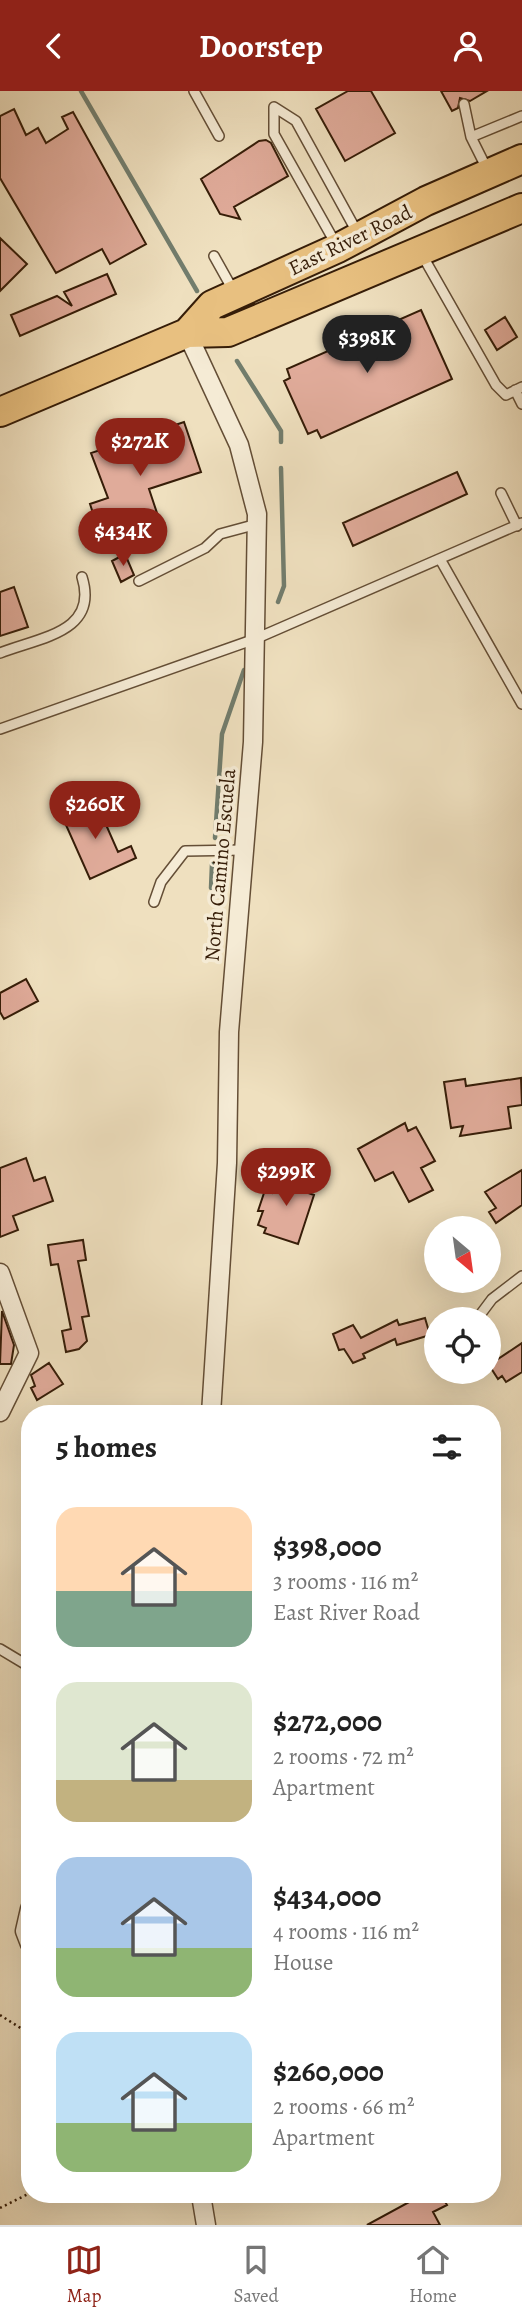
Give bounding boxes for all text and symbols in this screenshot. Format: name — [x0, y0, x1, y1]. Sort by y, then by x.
text: Doorstep — [199, 24, 323, 68]
icon: back — [35, 27, 73, 65]
icon: person — [449, 27, 487, 65]
street label: East River Road — [284, 198, 417, 282]
pin: $398K — [318, 315, 416, 375]
text: $398K — [338, 322, 396, 353]
pin: $272K — [91, 419, 189, 478]
text: $272K — [111, 425, 169, 456]
pin: $434K — [74, 509, 172, 568]
text: $434K — [94, 515, 152, 546]
street label: North Camino Escuela — [198, 767, 242, 963]
pin: $260K — [46, 781, 144, 841]
text: $260K — [65, 788, 125, 819]
pin: $299K — [237, 1149, 335, 1208]
text: $299K — [257, 1155, 315, 1186]
north arrow — [424, 1216, 500, 1293]
map controls — [424, 1216, 501, 1384]
button: locate — [424, 1307, 501, 1384]
text: 5 homes — [56, 1427, 157, 1467]
icon: filters — [428, 1428, 466, 1466]
text: $398,000 — [273, 1526, 382, 1566]
icon: home — [112, 1535, 196, 1619]
text: 3 rooms · 116 m² — [273, 1566, 418, 1597]
text: East River Road — [273, 1597, 420, 1628]
text: $272,000 — [273, 1701, 382, 1741]
icon: home — [112, 1710, 196, 1794]
text: 2 rooms · 72 m² — [273, 1741, 414, 1772]
text: Apartment — [273, 1772, 375, 1803]
text: $434,000 — [273, 1876, 381, 1916]
icon: home — [112, 1885, 196, 1969]
text: 4 rooms · 116 m² — [273, 1916, 419, 1947]
text: House — [273, 1947, 333, 1978]
text: $260,000 — [273, 2051, 384, 2091]
icon: home — [112, 2060, 196, 2144]
text: 2 rooms · 66 m² — [273, 2091, 415, 2122]
text: Apartment — [273, 2122, 375, 2153]
tab: Map — [65, 2241, 103, 2309]
tab: Saved — [234, 2241, 279, 2309]
tab: Home — [409, 2241, 457, 2309]

